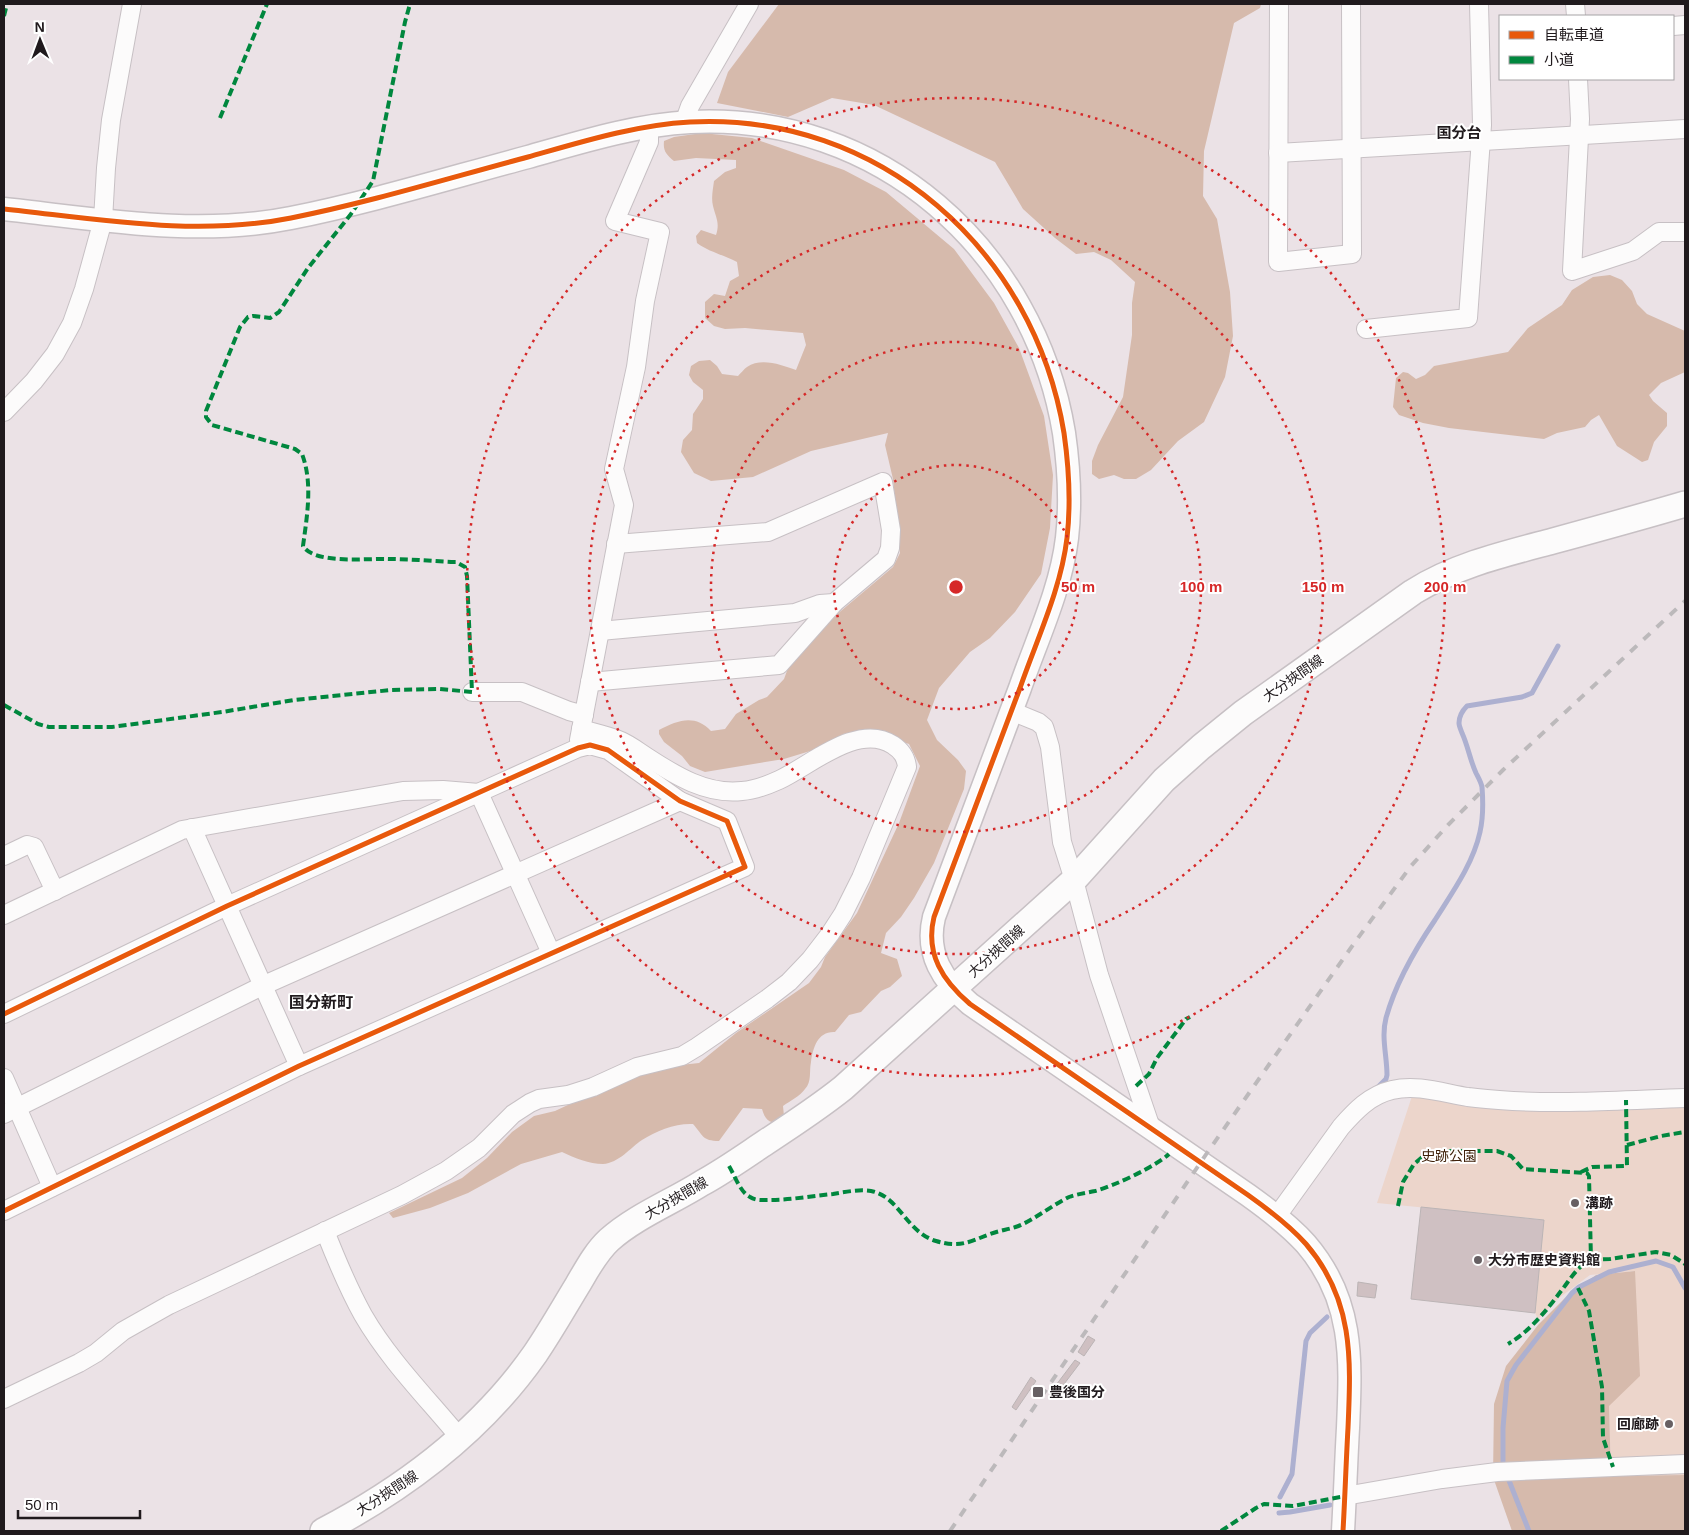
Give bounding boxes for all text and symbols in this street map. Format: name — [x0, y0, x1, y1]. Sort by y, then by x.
north arrow — [15, 15, 65, 65]
legend — [1499, 15, 1674, 80]
text: N — [35, 19, 45, 35]
text: 自転車道 — [1544, 26, 1604, 43]
text: 小道 — [1544, 51, 1574, 68]
district label: 国分台 — [1436, 124, 1482, 141]
centre of rings — [947, 578, 965, 596]
text: 50 m — [1061, 578, 1095, 595]
text: 100 m — [1180, 578, 1222, 595]
text: 150 m — [1302, 578, 1344, 595]
text: 200 m — [1424, 578, 1466, 595]
street label: 大分挾間線 — [1260, 651, 1326, 705]
street label: 大分挾間線 — [965, 922, 1027, 980]
district label: 国分新町 — [289, 994, 353, 1011]
park label: 史跡公園 — [1421, 1148, 1477, 1164]
street label: 大分挾間線 — [642, 1174, 710, 1222]
place label: 溝跡 — [1585, 1195, 1613, 1211]
marker: 溝跡 — [1569, 1197, 1581, 1209]
place label: 大分市歴史資料館 — [1488, 1252, 1600, 1268]
marker: 大分市歴史資料館 — [1472, 1254, 1484, 1266]
place label: 豊後国分 — [1049, 1384, 1105, 1400]
marker: 豊後国分 — [1031, 1385, 1045, 1399]
place label: 回廊跡 — [1617, 1416, 1659, 1432]
marker: 回廊跡 — [1663, 1418, 1675, 1430]
street label: 大分挾間線 — [353, 1467, 421, 1519]
scale bar — [18, 1488, 140, 1520]
text: 50 m — [25, 1496, 58, 1513]

